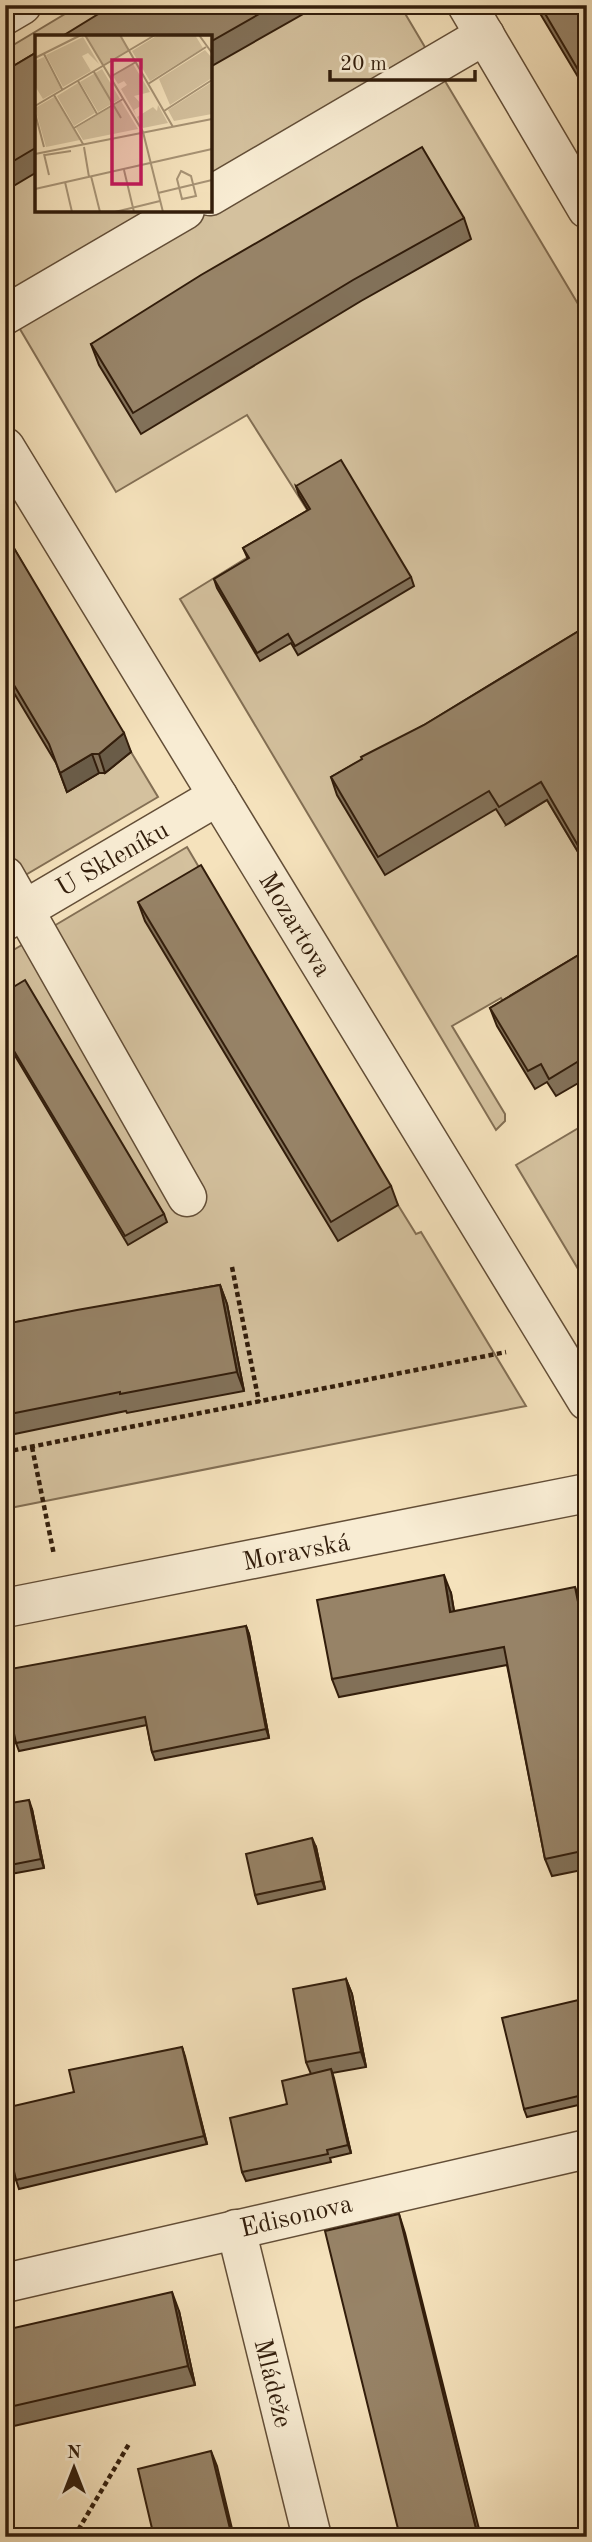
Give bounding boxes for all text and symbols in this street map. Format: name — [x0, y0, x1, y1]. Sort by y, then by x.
inset map — [35, 35, 212, 212]
scale bar — [330, 38, 475, 82]
text: 20 m — [340, 54, 387, 75]
street label: U Skleníku — [53, 817, 174, 902]
street label: Mozartova — [253, 868, 335, 982]
street label: Moravská — [241, 1530, 352, 1576]
street label: Edisonova — [238, 2191, 355, 2242]
street label: Mládeže — [248, 2336, 296, 2431]
north arrow — [38, 2434, 108, 2504]
text: N — [67, 2444, 82, 2463]

